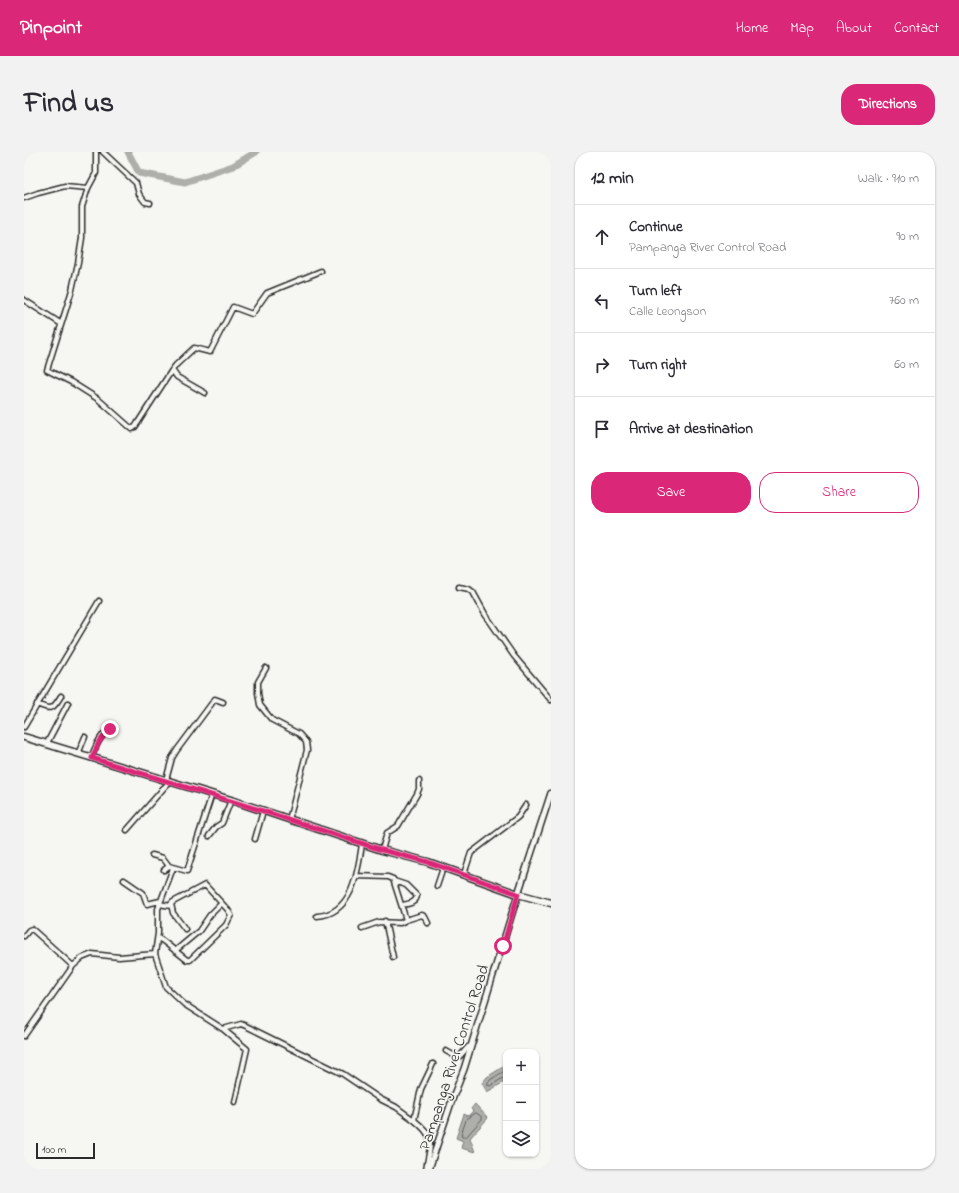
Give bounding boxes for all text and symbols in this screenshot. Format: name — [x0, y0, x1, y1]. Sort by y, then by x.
text: Pinpoint — [20, 15, 82, 42]
text: Home — [736, 18, 768, 39]
text: Map — [790, 18, 814, 39]
text: About — [836, 18, 872, 39]
text: Contact — [894, 18, 939, 39]
text: Find us — [24, 84, 114, 125]
button: Directions — [841, 84, 935, 125]
text: 12 min — [591, 166, 634, 191]
text: Walk · 910 m — [858, 169, 919, 188]
text: Continue — [629, 216, 683, 238]
icon: ahead — [591, 226, 613, 248]
text: 90 m — [896, 227, 919, 246]
text: Pampanga River Control Road — [629, 238, 786, 257]
text: Turn left — [629, 280, 682, 302]
icon: left — [591, 290, 613, 312]
text: 760 m — [889, 291, 919, 310]
text: Calle Leongson — [629, 302, 706, 321]
icon: right — [591, 354, 613, 376]
text: Turn right — [629, 354, 687, 376]
text: 60 m — [894, 355, 919, 374]
icon: arrive — [591, 418, 613, 440]
text: Arrive at destination — [629, 418, 753, 440]
button: Save — [591, 472, 751, 513]
button: Share — [759, 472, 919, 513]
route end — [101, 720, 119, 738]
route start — [494, 937, 512, 955]
street label: Pampanga River Control Road — [414, 962, 496, 1153]
map controls — [503, 1049, 539, 1157]
button: + — [503, 1049, 539, 1085]
button: − — [503, 1085, 539, 1121]
button: layers — [503, 1121, 539, 1157]
scale bar — [36, 1141, 95, 1160]
text: 100 m — [42, 1142, 66, 1158]

